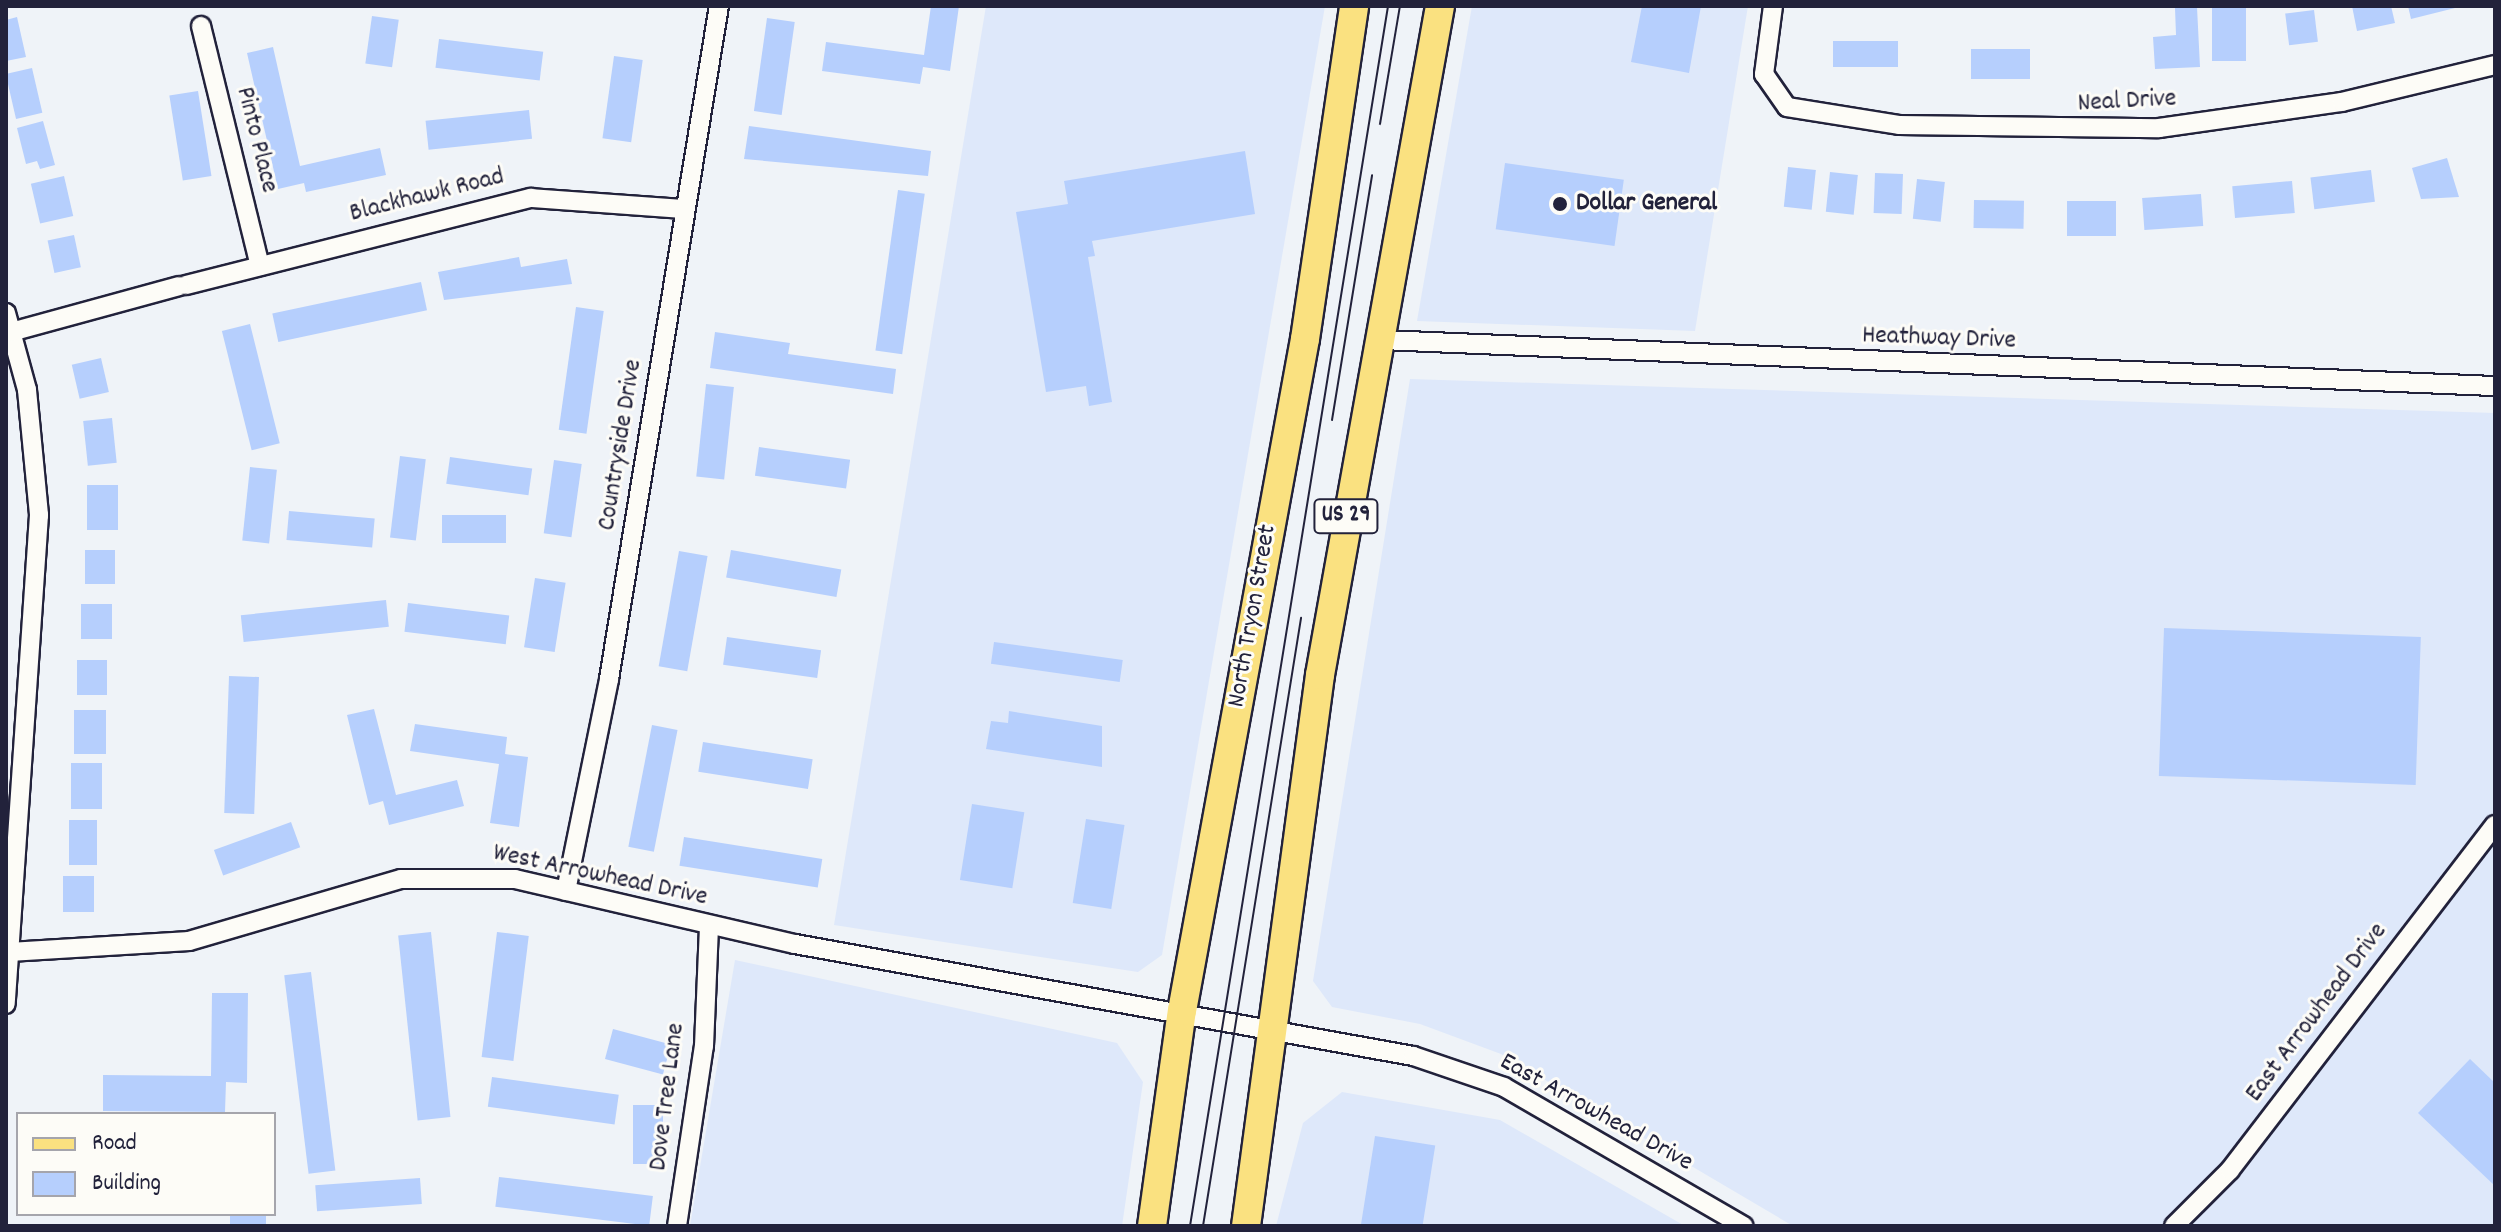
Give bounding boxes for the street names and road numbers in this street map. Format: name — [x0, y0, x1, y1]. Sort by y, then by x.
street label: Pinto Place — [228, 84, 284, 196]
street label: Neal Drive — [2077, 84, 2177, 120]
street label: Blackhawk Road — [347, 162, 507, 230]
street label: Heathway Drive — [1862, 321, 2016, 357]
street label: Countryside Drive — [592, 357, 650, 533]
road number: US 29 — [1312, 496, 1380, 536]
street label: North Tryon Street — [1222, 522, 1284, 710]
street label: West Arrowhead Drive — [490, 838, 710, 914]
street label: East Arrowhead Drive — [2240, 917, 2394, 1109]
street label: Dove Tree Lane — [643, 1021, 693, 1173]
street label: East Arrowhead Drive — [1494, 1047, 1698, 1179]

